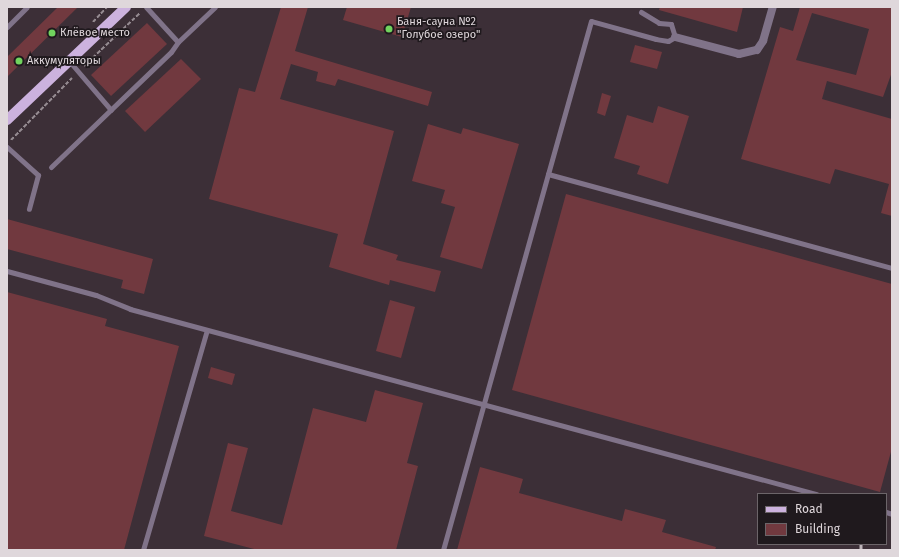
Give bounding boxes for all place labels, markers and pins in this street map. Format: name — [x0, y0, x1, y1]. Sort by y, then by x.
place label: Баня-сауна №2 "Голубое озеро" — [397, 16, 480, 42]
marker: Баня-сауна №2 "Голубое озеро" — [384, 24, 394, 34]
place label: Клёвое место — [60, 26, 130, 40]
marker: Клёвое место — [47, 28, 57, 38]
place label: Аккумуляторы — [27, 54, 101, 68]
marker: Аккумуляторы — [14, 56, 24, 66]

